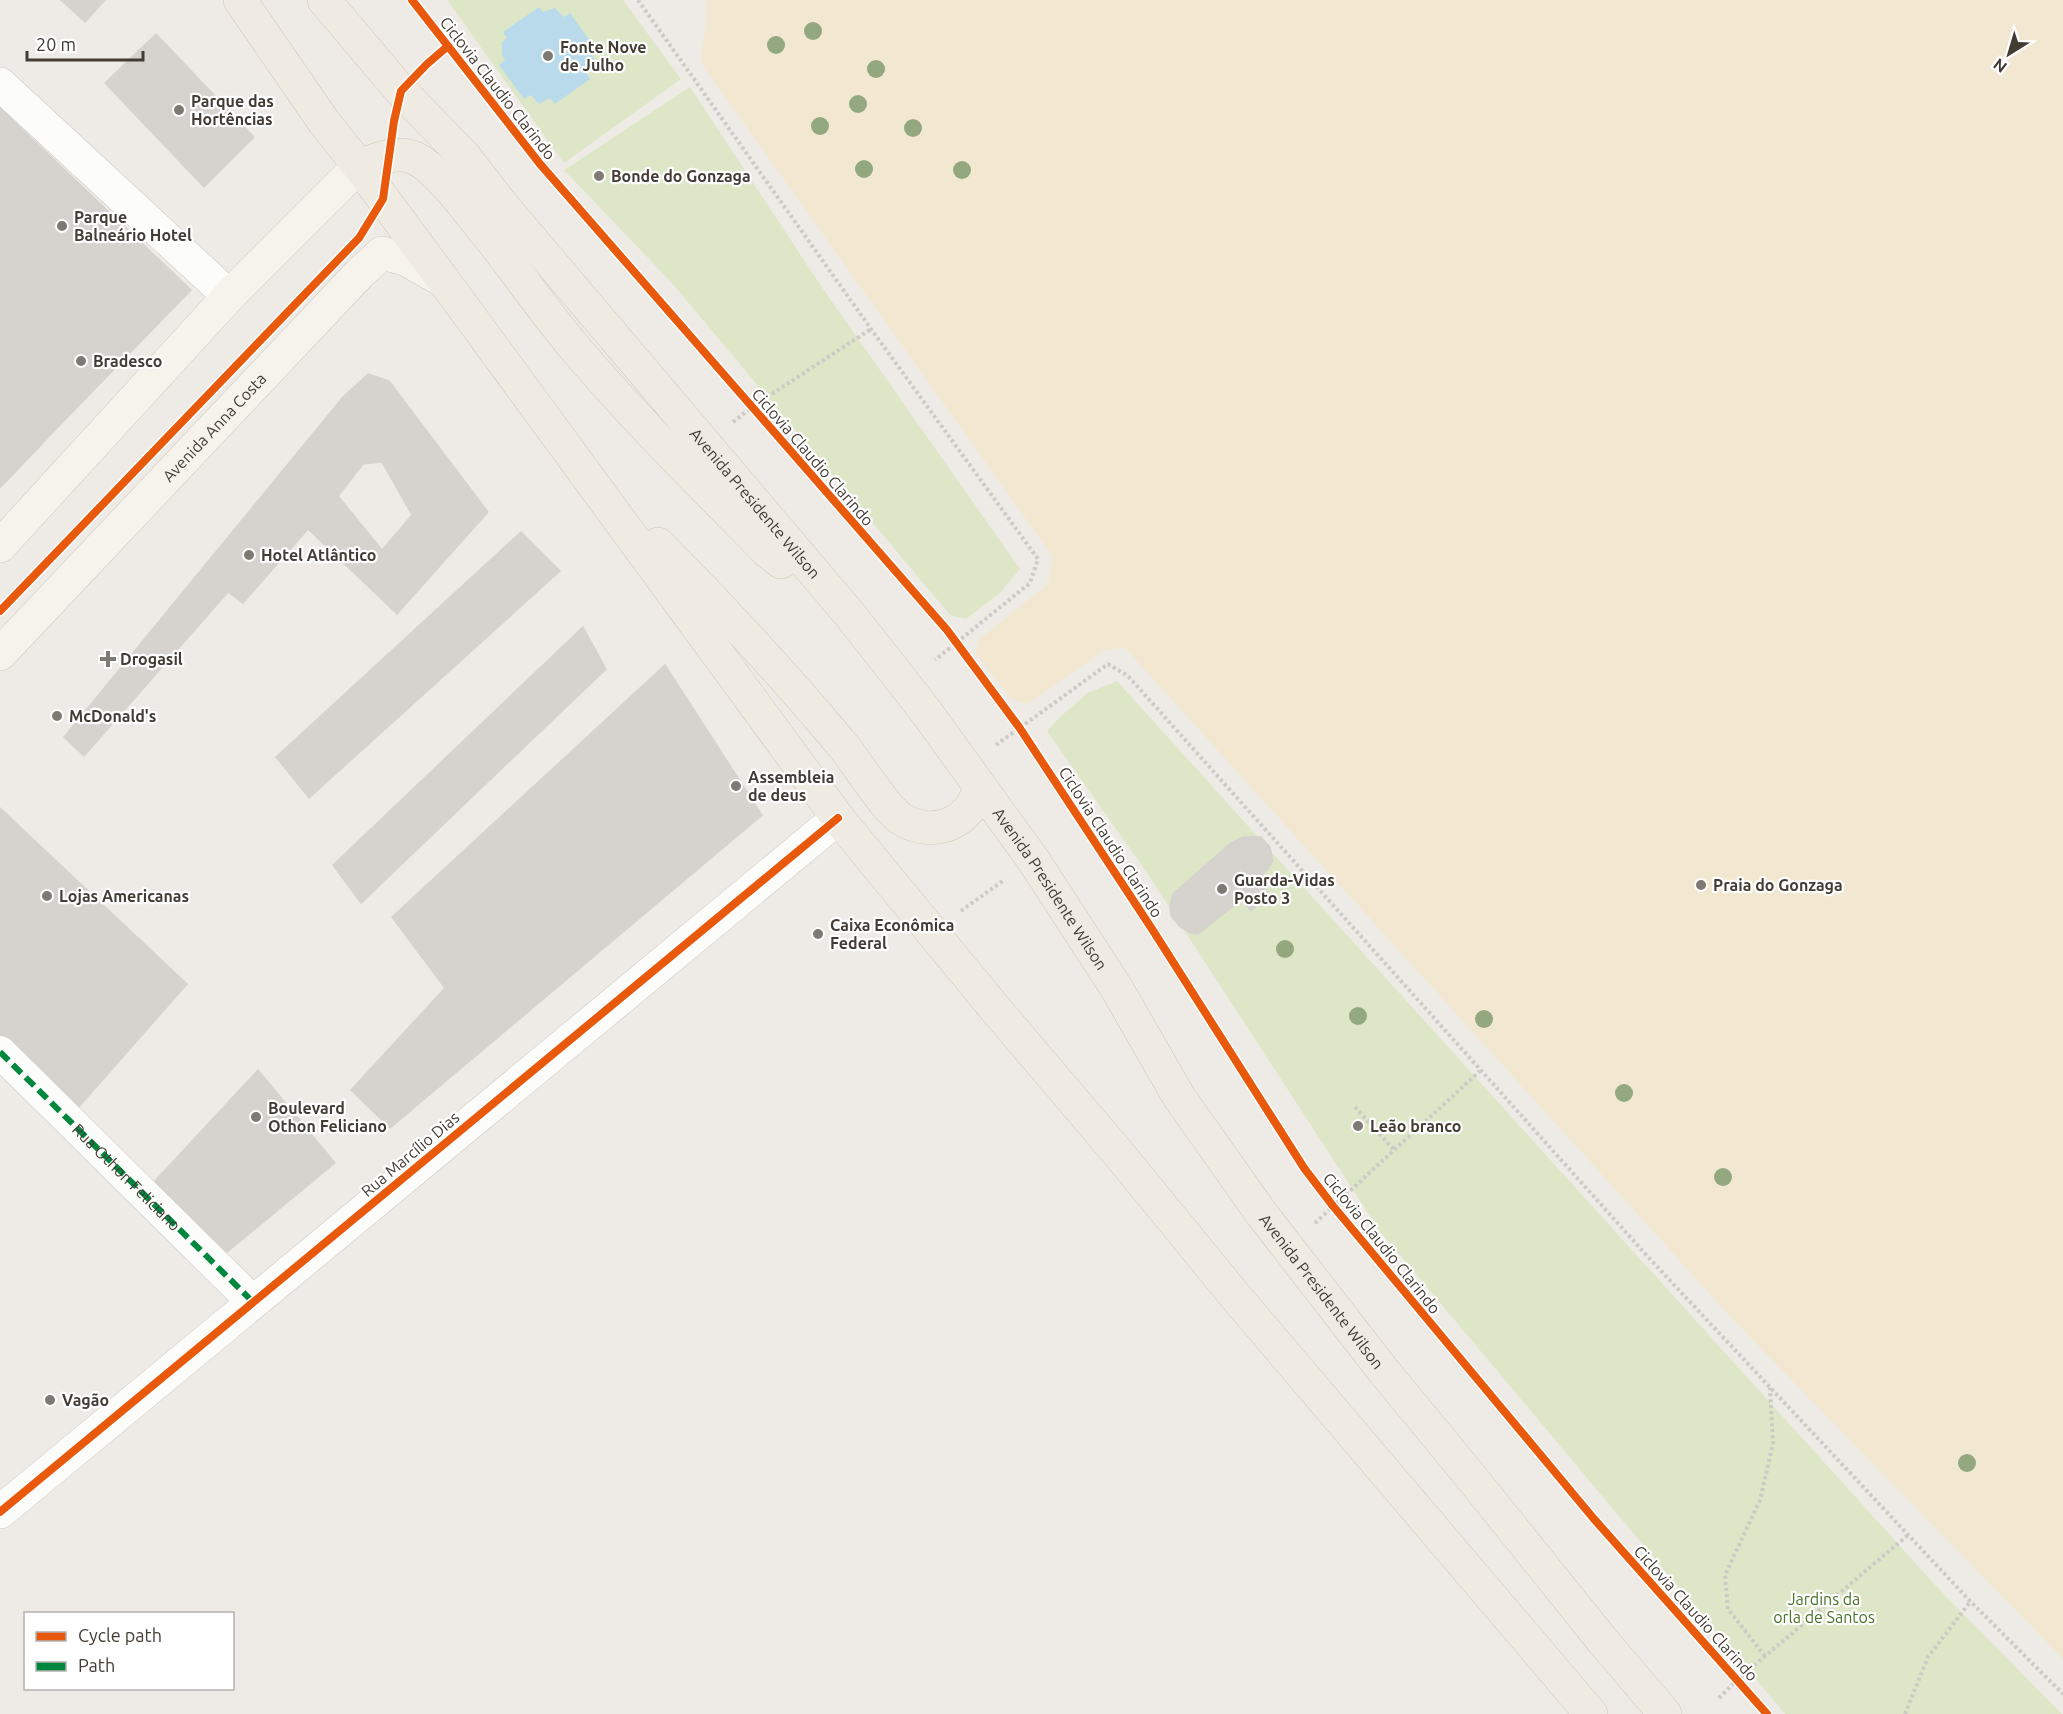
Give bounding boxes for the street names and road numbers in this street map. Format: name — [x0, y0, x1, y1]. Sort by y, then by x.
street label: Ciclovia Claudio Clarindo — [437, 13, 559, 163]
street label: Avenida Anna Costa — [159, 369, 270, 485]
street label: Ciclovia Claudio Clarindo — [748, 385, 878, 529]
street label: Avenida Presidente Wilson — [686, 425, 824, 582]
street label: Ciclovia Claudio Clarindo — [1056, 763, 1166, 921]
street label: Avenida Presidente Wilson — [990, 804, 1111, 973]
street label: Rua Marcílio Dias — [358, 1108, 463, 1200]
street label: Rua Othon Feliciano — [69, 1120, 184, 1234]
street label: Ciclovia Claudio Clarindo — [1320, 1169, 1444, 1317]
street label: Avenida Presidente Wilson — [1256, 1210, 1387, 1372]
street label: Ciclovia Claudio Clarindo — [1630, 1542, 1762, 1684]

